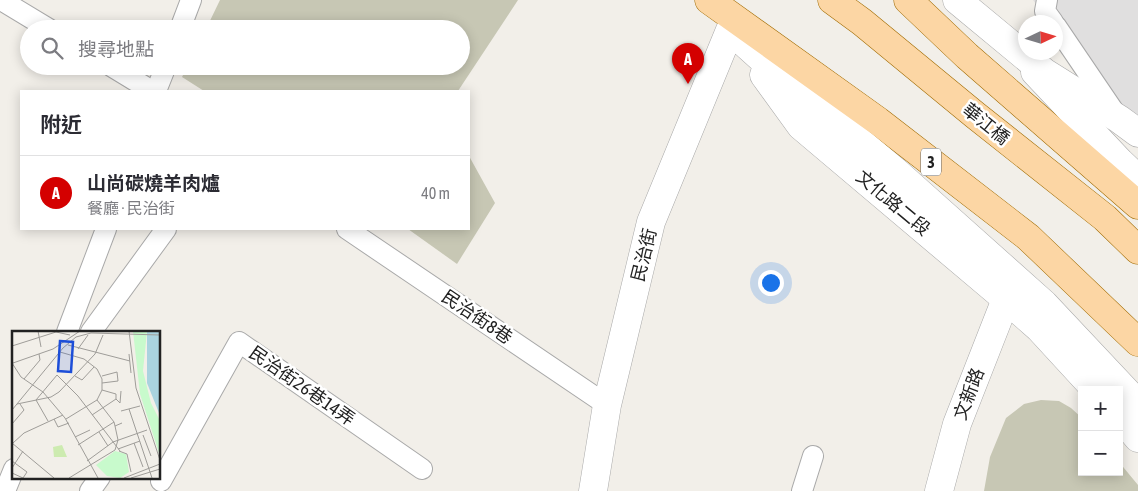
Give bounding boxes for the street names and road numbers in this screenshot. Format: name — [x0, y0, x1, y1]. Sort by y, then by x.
street label: 華江橋 — [959, 98, 1014, 149]
road number: 3 — [921, 148, 941, 176]
street label: 文化路二段 — [852, 166, 935, 240]
street label: 民治街 — [627, 226, 660, 284]
street label: 民治街8巷 — [438, 285, 517, 348]
street label: 民治街26巷14弄 — [246, 341, 359, 430]
street label: 文新路 — [949, 365, 988, 423]

